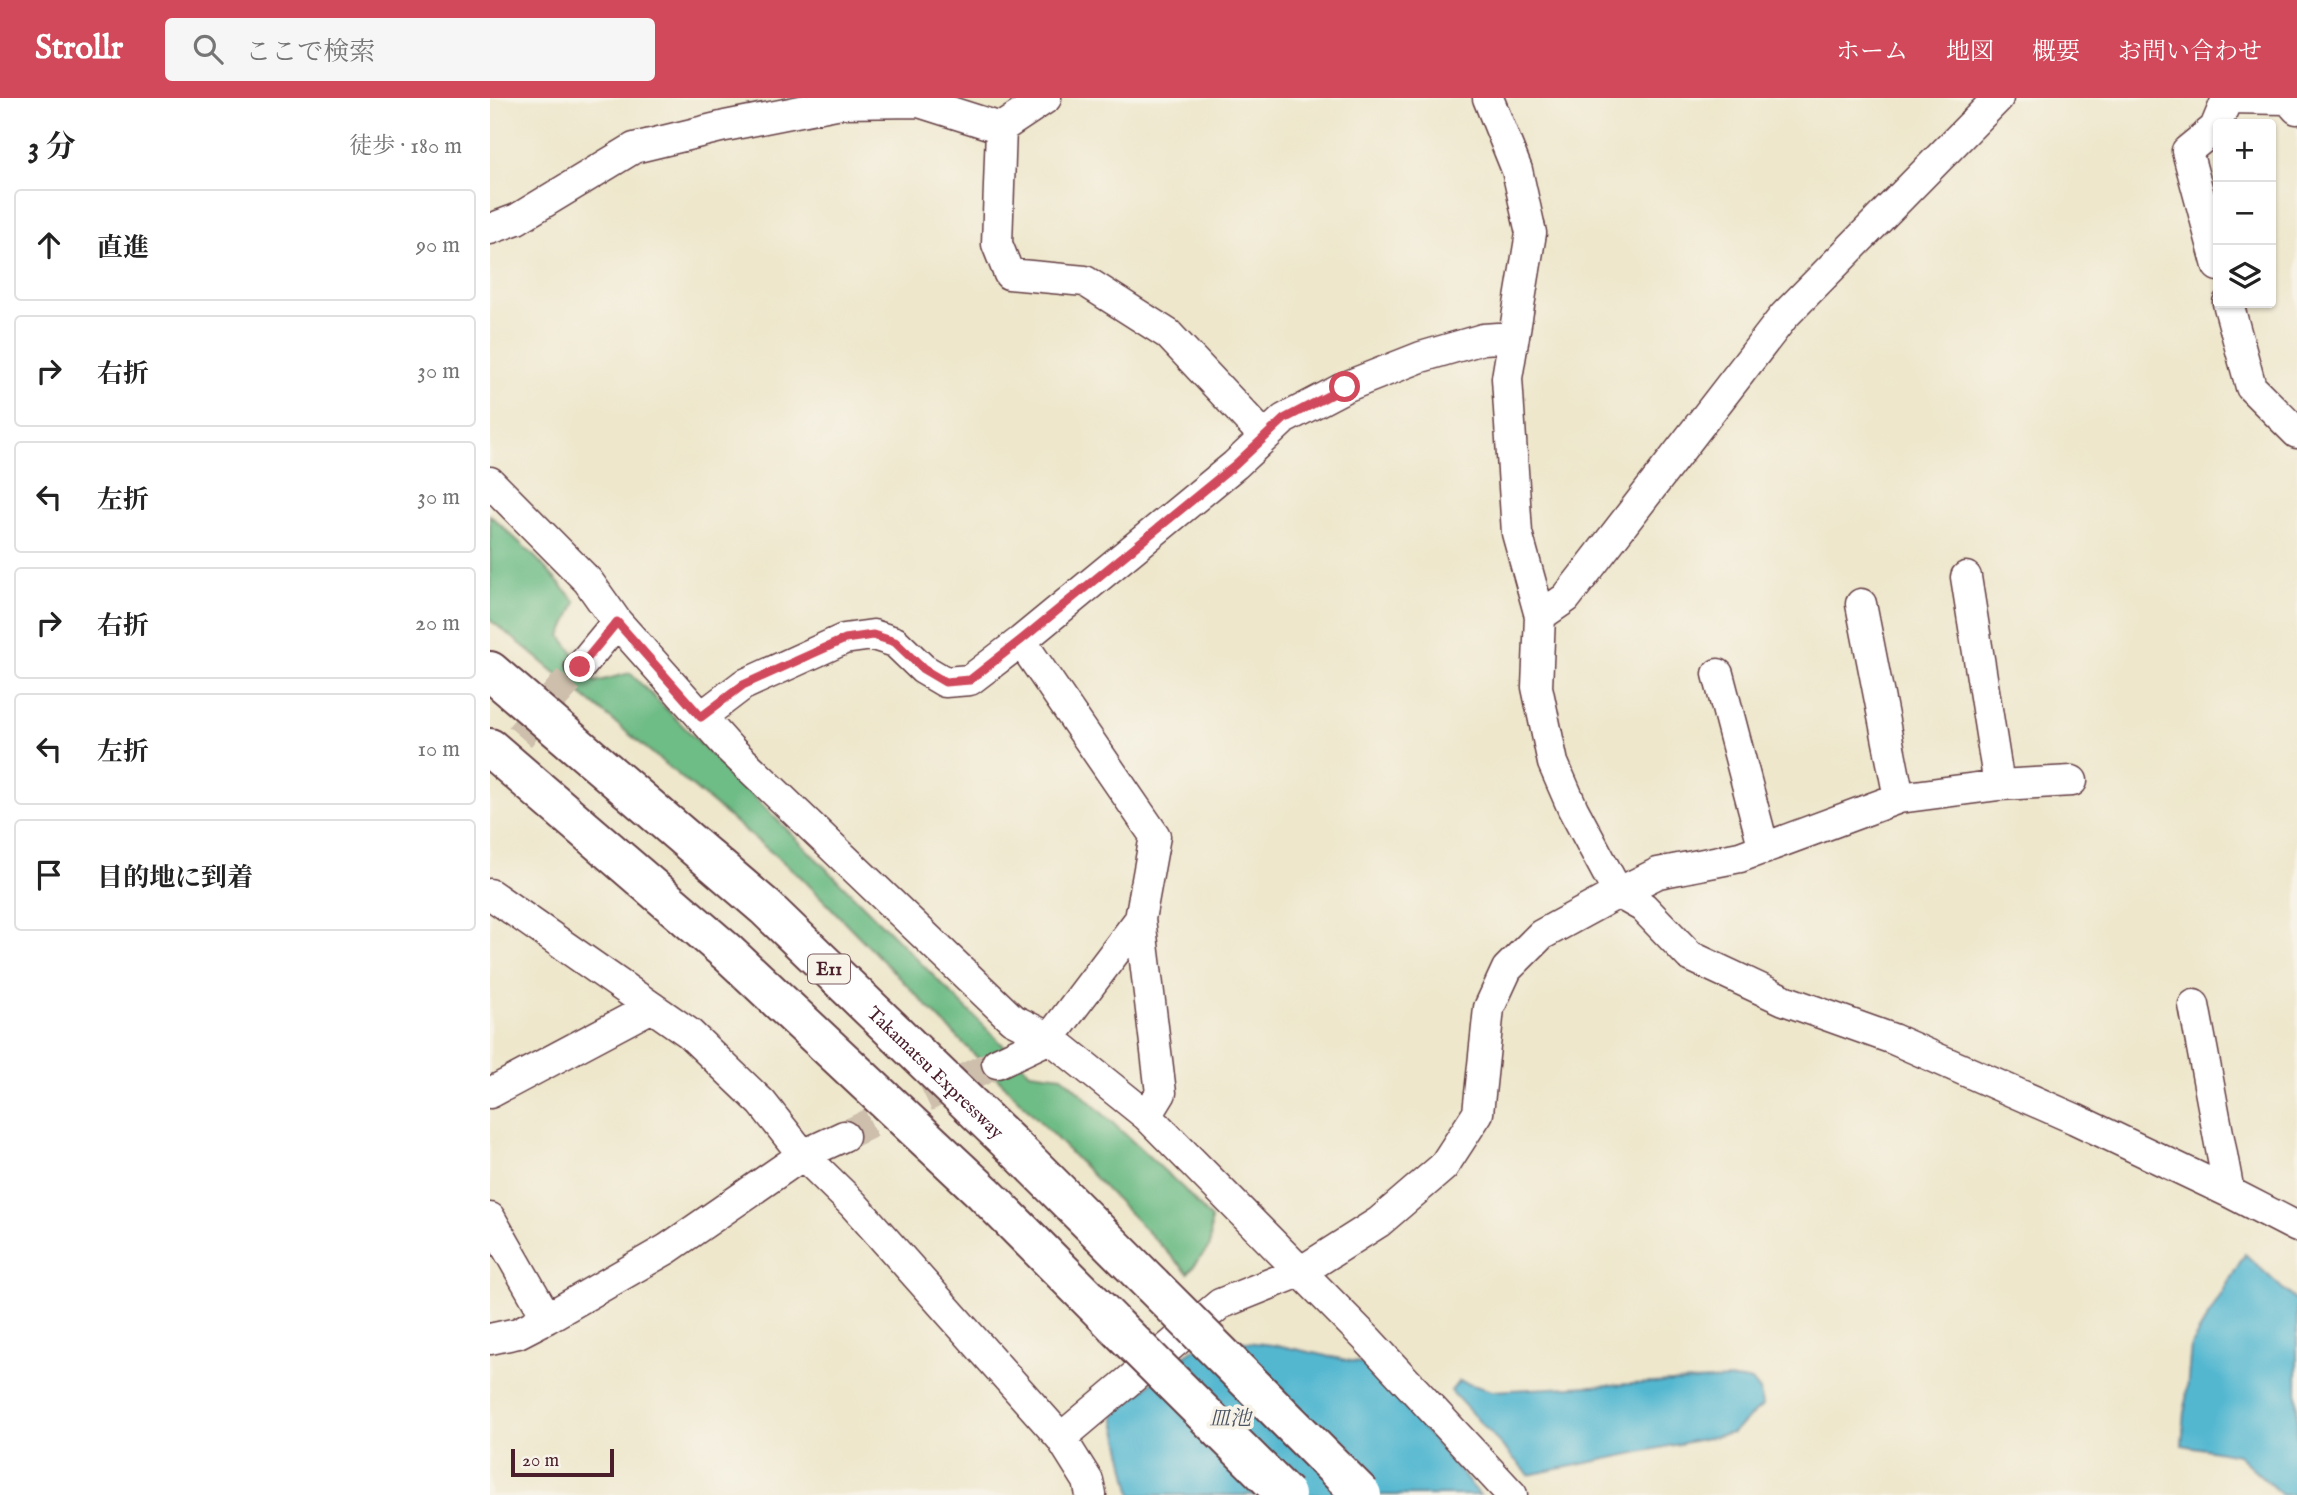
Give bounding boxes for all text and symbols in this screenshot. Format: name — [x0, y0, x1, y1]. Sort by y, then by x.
search box — [165, 18, 655, 81]
text: Strollr — [35, 28, 123, 70]
icon: search — [189, 30, 227, 68]
text: ここで検索 — [245, 36, 375, 69]
text: ホーム — [1836, 37, 1908, 68]
text: 地図 — [1946, 37, 1994, 68]
text: 概要 — [2032, 37, 2080, 68]
text: お問い合わせ — [2118, 37, 2262, 68]
map controls — [2213, 119, 2276, 308]
button: + — [2213, 119, 2276, 182]
text: 3 分 — [28, 129, 76, 167]
text: 徒歩 · 180 m — [349, 132, 462, 161]
button: − — [2213, 182, 2276, 245]
icon: ahead — [30, 226, 68, 264]
text: 90 m — [416, 231, 460, 260]
text: 直進 — [97, 232, 149, 265]
button: layers — [2213, 245, 2276, 308]
icon: right — [30, 352, 68, 390]
text: 30 m — [417, 357, 460, 386]
text: 右折 — [97, 358, 149, 391]
route start — [1329, 371, 1360, 402]
icon: left — [30, 478, 68, 516]
text: 30 m — [417, 483, 460, 512]
text: 左折 — [97, 484, 149, 517]
icon: right — [30, 604, 68, 642]
text: 20 m — [415, 609, 460, 638]
text: 右折 — [97, 610, 149, 643]
route end — [564, 651, 595, 682]
icon: left — [30, 730, 68, 768]
text: 10 m — [417, 735, 460, 764]
text: 左折 — [97, 736, 149, 769]
icon: arrive — [30, 856, 68, 894]
text: 目的地に到着 — [97, 862, 253, 895]
road number: E11 — [808, 954, 850, 984]
street label: Takamatsu Expressway — [861, 1002, 1008, 1145]
water label: 皿池 — [1209, 1406, 1253, 1433]
scale bar — [511, 1446, 614, 1478]
text: 20 m — [522, 1449, 559, 1473]

